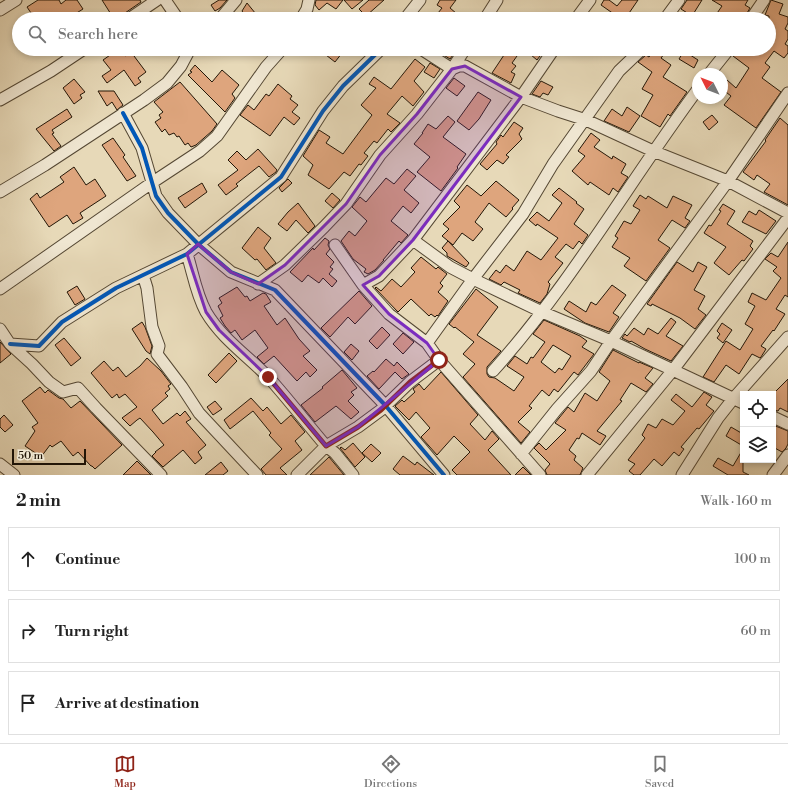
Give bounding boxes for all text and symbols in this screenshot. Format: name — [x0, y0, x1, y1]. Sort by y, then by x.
search box — [12, 12, 776, 56]
icon: search — [26, 23, 48, 45]
text: Search here — [58, 25, 138, 44]
north arrow — [692, 68, 728, 104]
route start — [430, 351, 448, 369]
route end — [259, 368, 277, 386]
map controls — [740, 391, 776, 463]
button: locate — [740, 391, 776, 427]
button: layers — [740, 427, 776, 463]
scale bar — [12, 447, 86, 466]
text: 50 m — [18, 449, 43, 463]
text: 2 min — [16, 490, 61, 512]
text: Walk · 160 m — [701, 493, 772, 509]
icon: ahead — [17, 548, 39, 570]
text: Continue — [55, 550, 120, 569]
text: 100 m — [735, 551, 771, 567]
icon: right — [17, 620, 39, 642]
text: Turn right — [55, 622, 129, 641]
text: 60 m — [740, 623, 771, 639]
icon: arrive — [17, 692, 39, 714]
text: Arrive at destination — [55, 694, 199, 713]
tab: Map — [114, 753, 136, 791]
tab: Directions — [364, 753, 417, 791]
tab: Saved — [645, 753, 674, 791]

